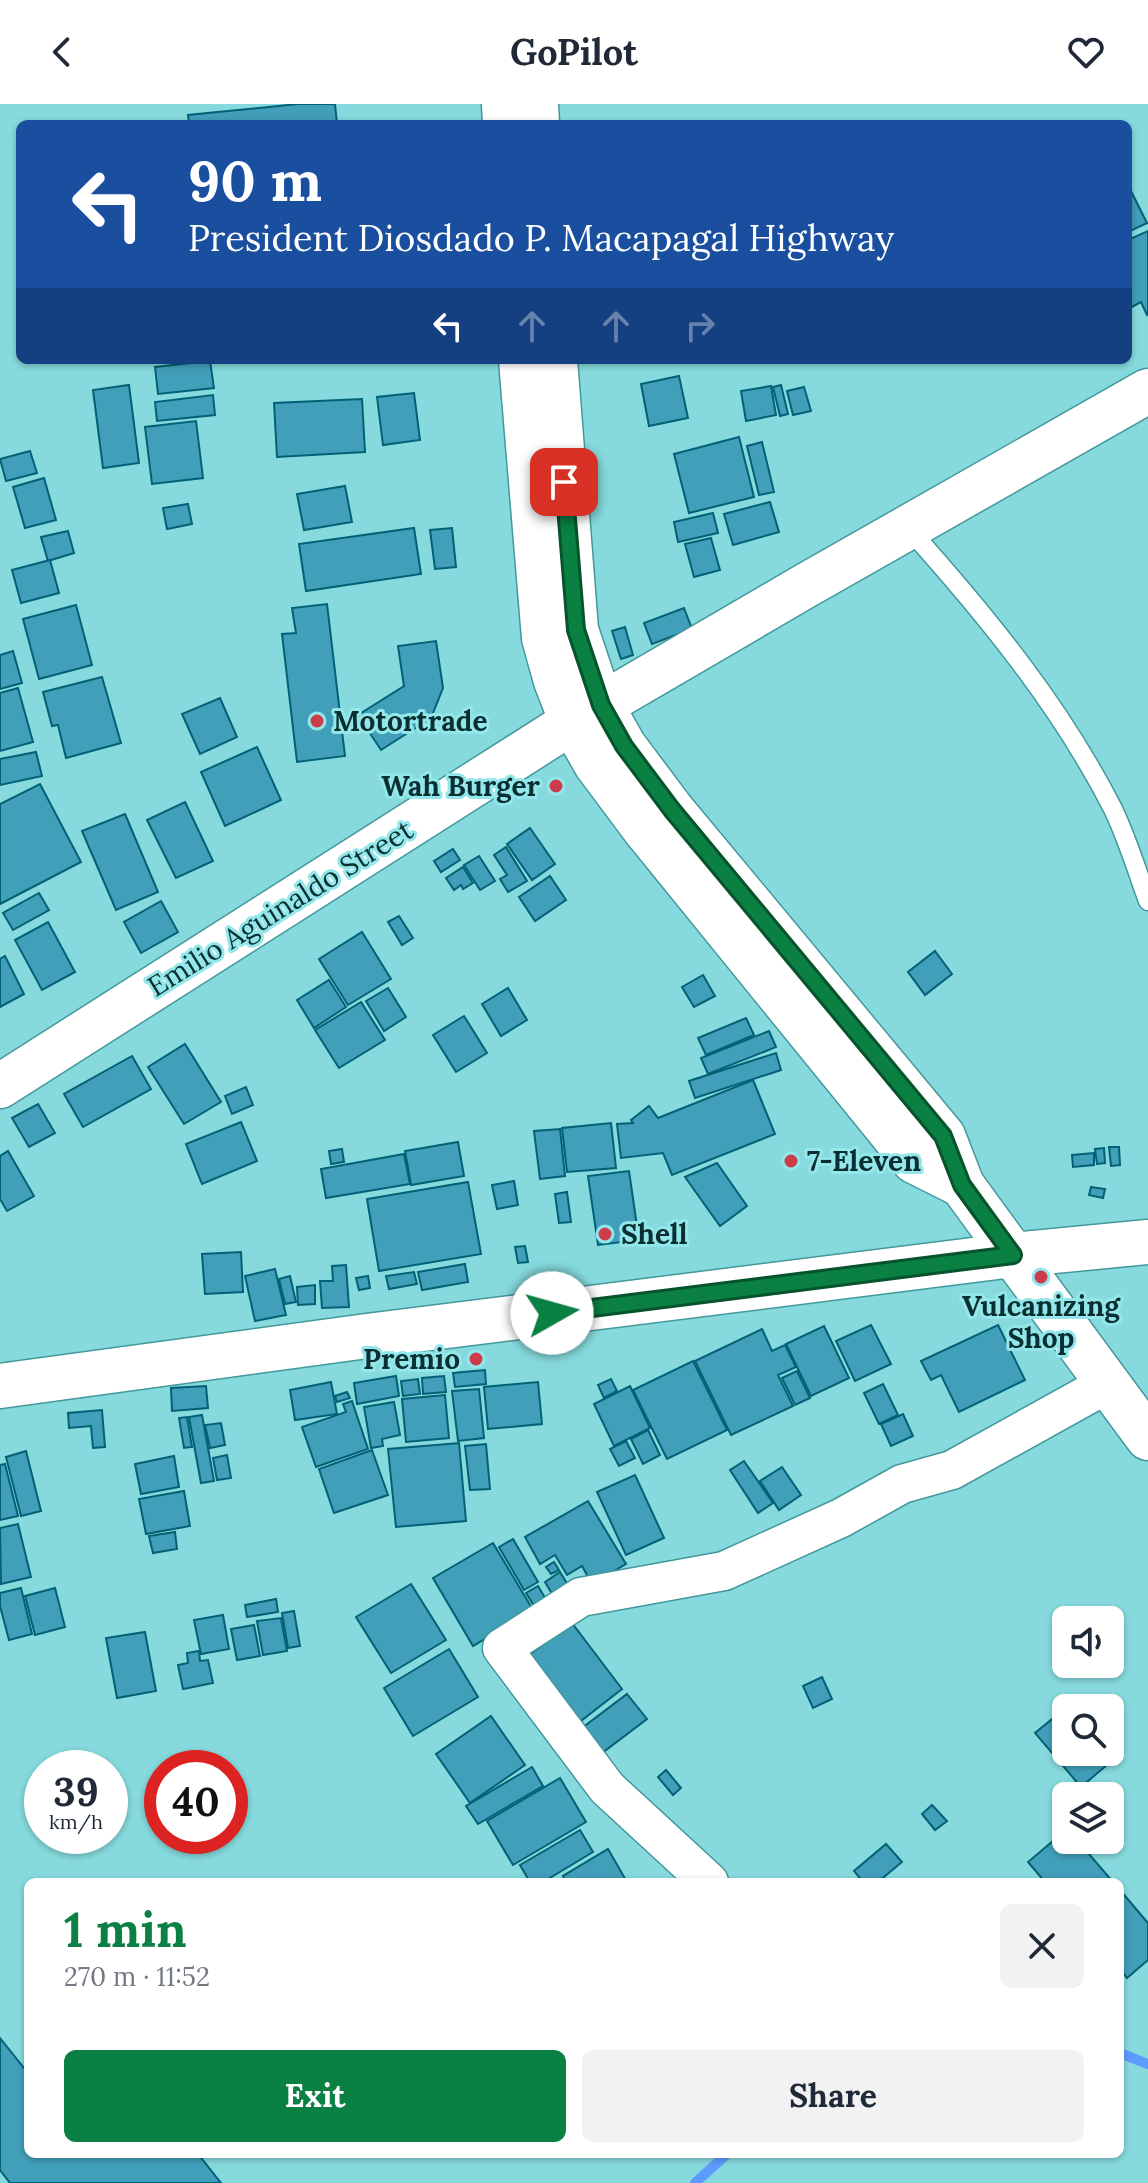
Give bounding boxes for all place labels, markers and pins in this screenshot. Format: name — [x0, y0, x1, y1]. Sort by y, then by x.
pin — [530, 448, 598, 516]
place label: Motortrade — [333, 703, 488, 739]
marker: Motortrade — [308, 712, 326, 730]
place label: Wah Burger — [381, 768, 541, 804]
marker: Wah Burger — [547, 777, 565, 795]
place label: 7-Eleven — [807, 1143, 921, 1179]
marker: 7-Eleven — [782, 1152, 800, 1170]
place label: Shell — [621, 1216, 688, 1252]
marker: Shell — [596, 1225, 614, 1243]
marker: Vulcanizing Shop — [1032, 1268, 1050, 1286]
place label: Vulcanizing Shop — [962, 1288, 1121, 1356]
place label: Premio — [363, 1341, 460, 1377]
marker: Premio — [467, 1350, 485, 1368]

